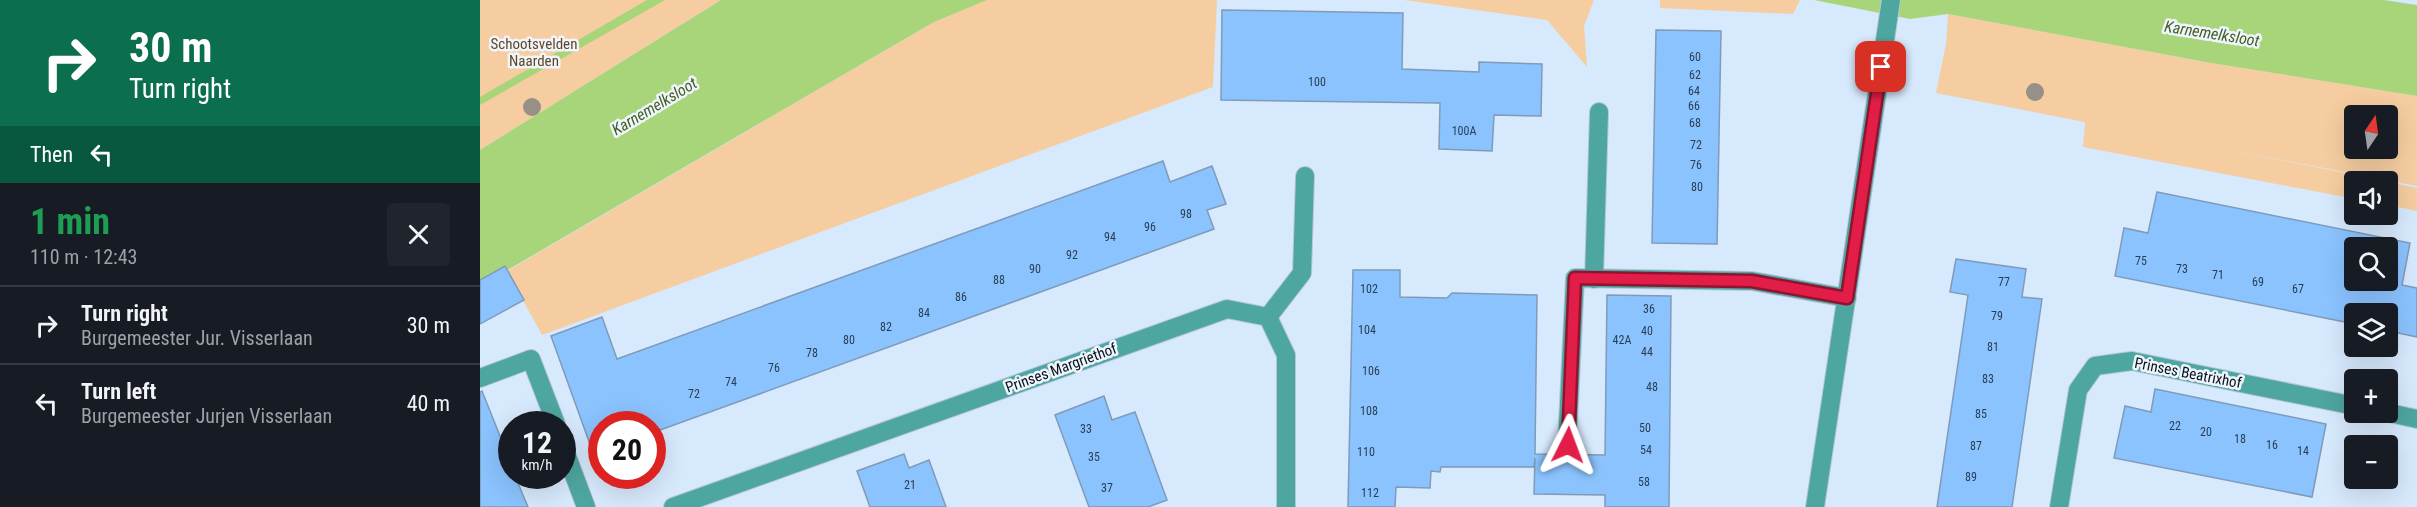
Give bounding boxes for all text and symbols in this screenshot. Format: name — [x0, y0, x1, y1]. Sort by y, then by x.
water label: Karnemelksloot — [2163, 17, 2261, 50]
text: 30 m — [129, 23, 212, 72]
icon: right — [30, 24, 108, 102]
park label: Schootsvelden Naarden — [491, 35, 577, 70]
pin — [1855, 41, 1906, 92]
house number: 60 — [1689, 50, 1701, 64]
icon: arrive — [1864, 50, 1897, 83]
house number: 62 — [1689, 68, 1701, 82]
text: Turn right — [129, 73, 231, 105]
water label: Karnemelksloot — [608, 73, 701, 139]
house number: 100 — [1308, 75, 1326, 89]
house number: 64 — [1688, 84, 1700, 98]
house number: 66 — [1688, 99, 1700, 113]
north arrow — [2344, 105, 2398, 159]
map controls — [2344, 105, 2398, 489]
house number: 68 — [1689, 116, 1701, 130]
house number: 100A — [1452, 124, 1476, 138]
icon: left — [85, 138, 118, 171]
house number: 72 — [1690, 138, 1702, 152]
text: Then — [30, 142, 73, 167]
house number: 76 — [1690, 158, 1702, 172]
button: sound — [2344, 171, 2398, 225]
house number: 80 — [1691, 180, 1703, 194]
text: 1 min — [30, 201, 110, 243]
button: close — [387, 203, 450, 266]
house number: 98 — [1180, 207, 1192, 221]
house number: 96 — [1144, 220, 1156, 234]
house number: 94 — [1104, 230, 1116, 244]
button: search — [2344, 237, 2398, 291]
text: 110 m · 12:43 — [30, 245, 137, 269]
house number: 92 — [1066, 248, 1078, 262]
house number: 75 — [2135, 254, 2147, 268]
house number: 90 — [1029, 262, 1041, 276]
house number: 73 — [2176, 262, 2188, 276]
house number: 71 — [2212, 268, 2224, 282]
house number: 88 — [993, 273, 1005, 287]
house number: 77 — [1998, 275, 2010, 289]
house number: 69 — [2252, 275, 2264, 289]
house number: 102 — [1360, 282, 1378, 296]
house number: 67 — [2292, 282, 2304, 296]
house number: 86 — [955, 290, 967, 304]
text: Turn right — [81, 301, 168, 326]
house number: 36 — [1643, 302, 1655, 316]
button: layers — [2344, 303, 2398, 357]
house number: 84 — [918, 306, 930, 320]
icon: right — [30, 309, 63, 342]
house number: 79 — [1991, 309, 2003, 323]
text: 30 m — [407, 313, 450, 338]
house number: 82 — [880, 320, 892, 334]
house number: 104 — [1358, 323, 1376, 337]
house number: 40 — [1641, 324, 1653, 338]
text: Burgemeester Jur. Visserlaan — [81, 326, 313, 350]
house number: 80 — [843, 333, 855, 347]
house number: 42A — [1613, 333, 1631, 347]
street label: Prinses Margriethof — [1003, 339, 1119, 396]
house number: 81 — [1987, 340, 1999, 354]
house number: 44 — [1641, 345, 1653, 359]
house number: 78 — [806, 346, 818, 360]
street label: Prinses Beatrixhof — [2133, 354, 2243, 392]
house number: 76 — [768, 361, 780, 375]
house number: 106 — [1362, 364, 1380, 378]
button: + — [2344, 369, 2398, 423]
house number: 83 — [1982, 372, 1994, 386]
house number: 74 — [725, 375, 737, 389]
text: Turn left — [81, 379, 156, 404]
house number: 48 — [1646, 380, 1658, 394]
icon: left — [30, 387, 63, 420]
house number: 72 — [688, 387, 700, 401]
text: 40 m — [407, 391, 450, 416]
text: Burgemeester Jurjen Visserlaan — [81, 404, 332, 428]
house number: 108 — [1360, 404, 1378, 418]
house number: 85 — [1975, 407, 1987, 421]
speed limit sign: 20 — [588, 411, 666, 489]
position arrow — [1536, 413, 1600, 477]
house number: 22 — [2169, 419, 2181, 433]
house number: 50 — [1639, 421, 1651, 435]
house number: 33 — [1080, 422, 1092, 436]
text: 12 — [522, 425, 552, 460]
house number: 20 — [2200, 425, 2212, 439]
house number: 18 — [2234, 432, 2246, 446]
button: − — [2344, 435, 2398, 489]
house number: 16 — [2266, 438, 2278, 452]
house number: 87 — [1970, 439, 1982, 453]
house number: 54 — [1640, 443, 1652, 457]
house number: 14 — [2297, 444, 2309, 458]
house number: 110 — [1357, 445, 1375, 459]
house number: 35 — [1088, 450, 1100, 464]
text: km/h — [522, 456, 552, 474]
house number: 89 — [1965, 470, 1977, 484]
house number: 58 — [1638, 475, 1650, 489]
house number: 21 — [904, 478, 916, 492]
house number: 37 — [1101, 481, 1113, 495]
house number: 112 — [1361, 486, 1379, 500]

